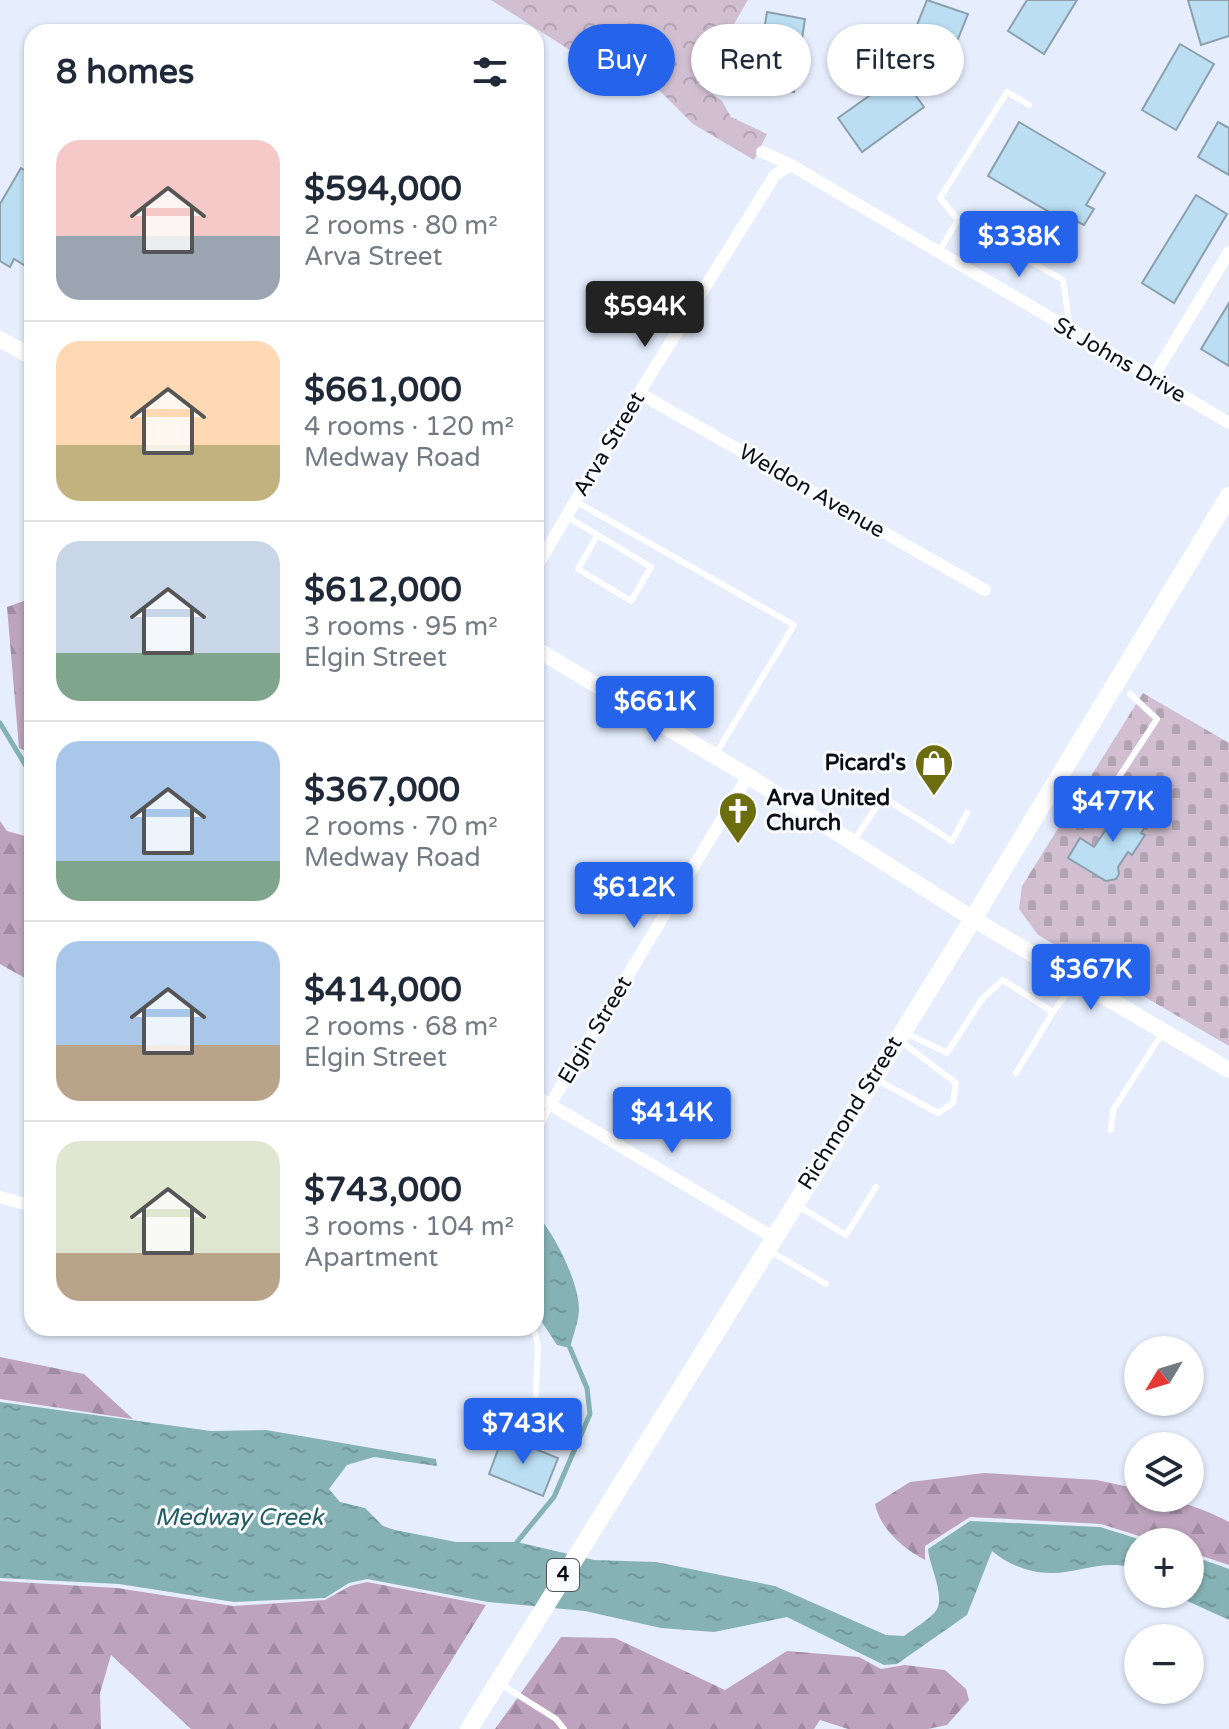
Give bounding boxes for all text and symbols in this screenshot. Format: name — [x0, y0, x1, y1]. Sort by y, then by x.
chip: Buy — [568, 24, 675, 96]
chip: Rent — [691, 24, 811, 96]
chip: Filters — [827, 24, 964, 96]
icon: filters — [468, 50, 512, 94]
text: 8 homes — [56, 52, 194, 93]
text: $594,000 — [304, 169, 462, 210]
icon: home — [120, 172, 216, 268]
text: 2 rooms · 80 m² — [304, 210, 498, 241]
pin: $338K — [963, 211, 1075, 279]
text: $338K — [978, 221, 1060, 252]
text: Arva Street — [304, 241, 443, 272]
pin: $594K — [589, 281, 701, 349]
text: $594K — [604, 291, 686, 322]
street label: St Johns Drive — [1049, 312, 1191, 408]
text: $661,000 — [304, 370, 462, 411]
icon: home — [120, 373, 216, 469]
street label: Arva Street — [568, 387, 650, 501]
text: 4 rooms · 120 m² — [304, 411, 514, 442]
street label: Weldon Avenue — [734, 439, 890, 543]
text: Medway Road — [304, 442, 481, 473]
text: $612,000 — [304, 570, 462, 611]
icon: home — [120, 573, 216, 669]
text: 3 rooms · 95 m² — [304, 611, 498, 642]
text: Elgin Street — [304, 642, 447, 673]
pin: $661K — [599, 676, 711, 744]
text: $661K — [614, 686, 696, 717]
shop icon: Picard's — [913, 742, 955, 797]
place label: Picard's — [824, 750, 906, 776]
text: $367,000 — [304, 770, 460, 811]
icon: home — [120, 773, 216, 869]
pin: $477K — [1057, 776, 1169, 844]
place label: Arva United Church — [766, 785, 890, 836]
text: $477K — [1072, 786, 1154, 817]
church icon: Arva United Church — [717, 790, 759, 845]
text: 2 rooms · 70 m² — [304, 811, 498, 842]
text: Medway Road — [304, 842, 481, 873]
pin: $612K — [578, 862, 690, 930]
text: $612K — [593, 872, 675, 903]
pin: $367K — [1035, 944, 1147, 1012]
text: $367K — [1050, 954, 1132, 985]
text: $414,000 — [304, 970, 462, 1011]
street label: Elgin Street — [553, 971, 637, 1089]
icon: home — [120, 973, 216, 1069]
text: 2 rooms · 68 m² — [304, 1011, 498, 1042]
street label: Richmond Street — [792, 1032, 908, 1194]
text: Elgin Street — [304, 1042, 447, 1073]
pin: $414K — [616, 1087, 728, 1155]
text: $414K — [631, 1097, 713, 1128]
text: $743,000 — [304, 1170, 462, 1211]
icon: home — [120, 1173, 216, 1269]
text: 3 rooms · 104 m² — [304, 1211, 514, 1242]
text: Apartment — [304, 1242, 438, 1273]
north arrow — [1124, 1336, 1204, 1416]
map controls — [1124, 1336, 1204, 1704]
pin: $743K — [467, 1398, 579, 1466]
text: $743K — [482, 1408, 564, 1439]
button: layers — [1124, 1432, 1204, 1512]
water label: Medway Creek — [155, 1503, 325, 1532]
button: + — [1124, 1528, 1204, 1608]
road number: 4 — [547, 1559, 579, 1591]
button: − — [1124, 1624, 1204, 1704]

